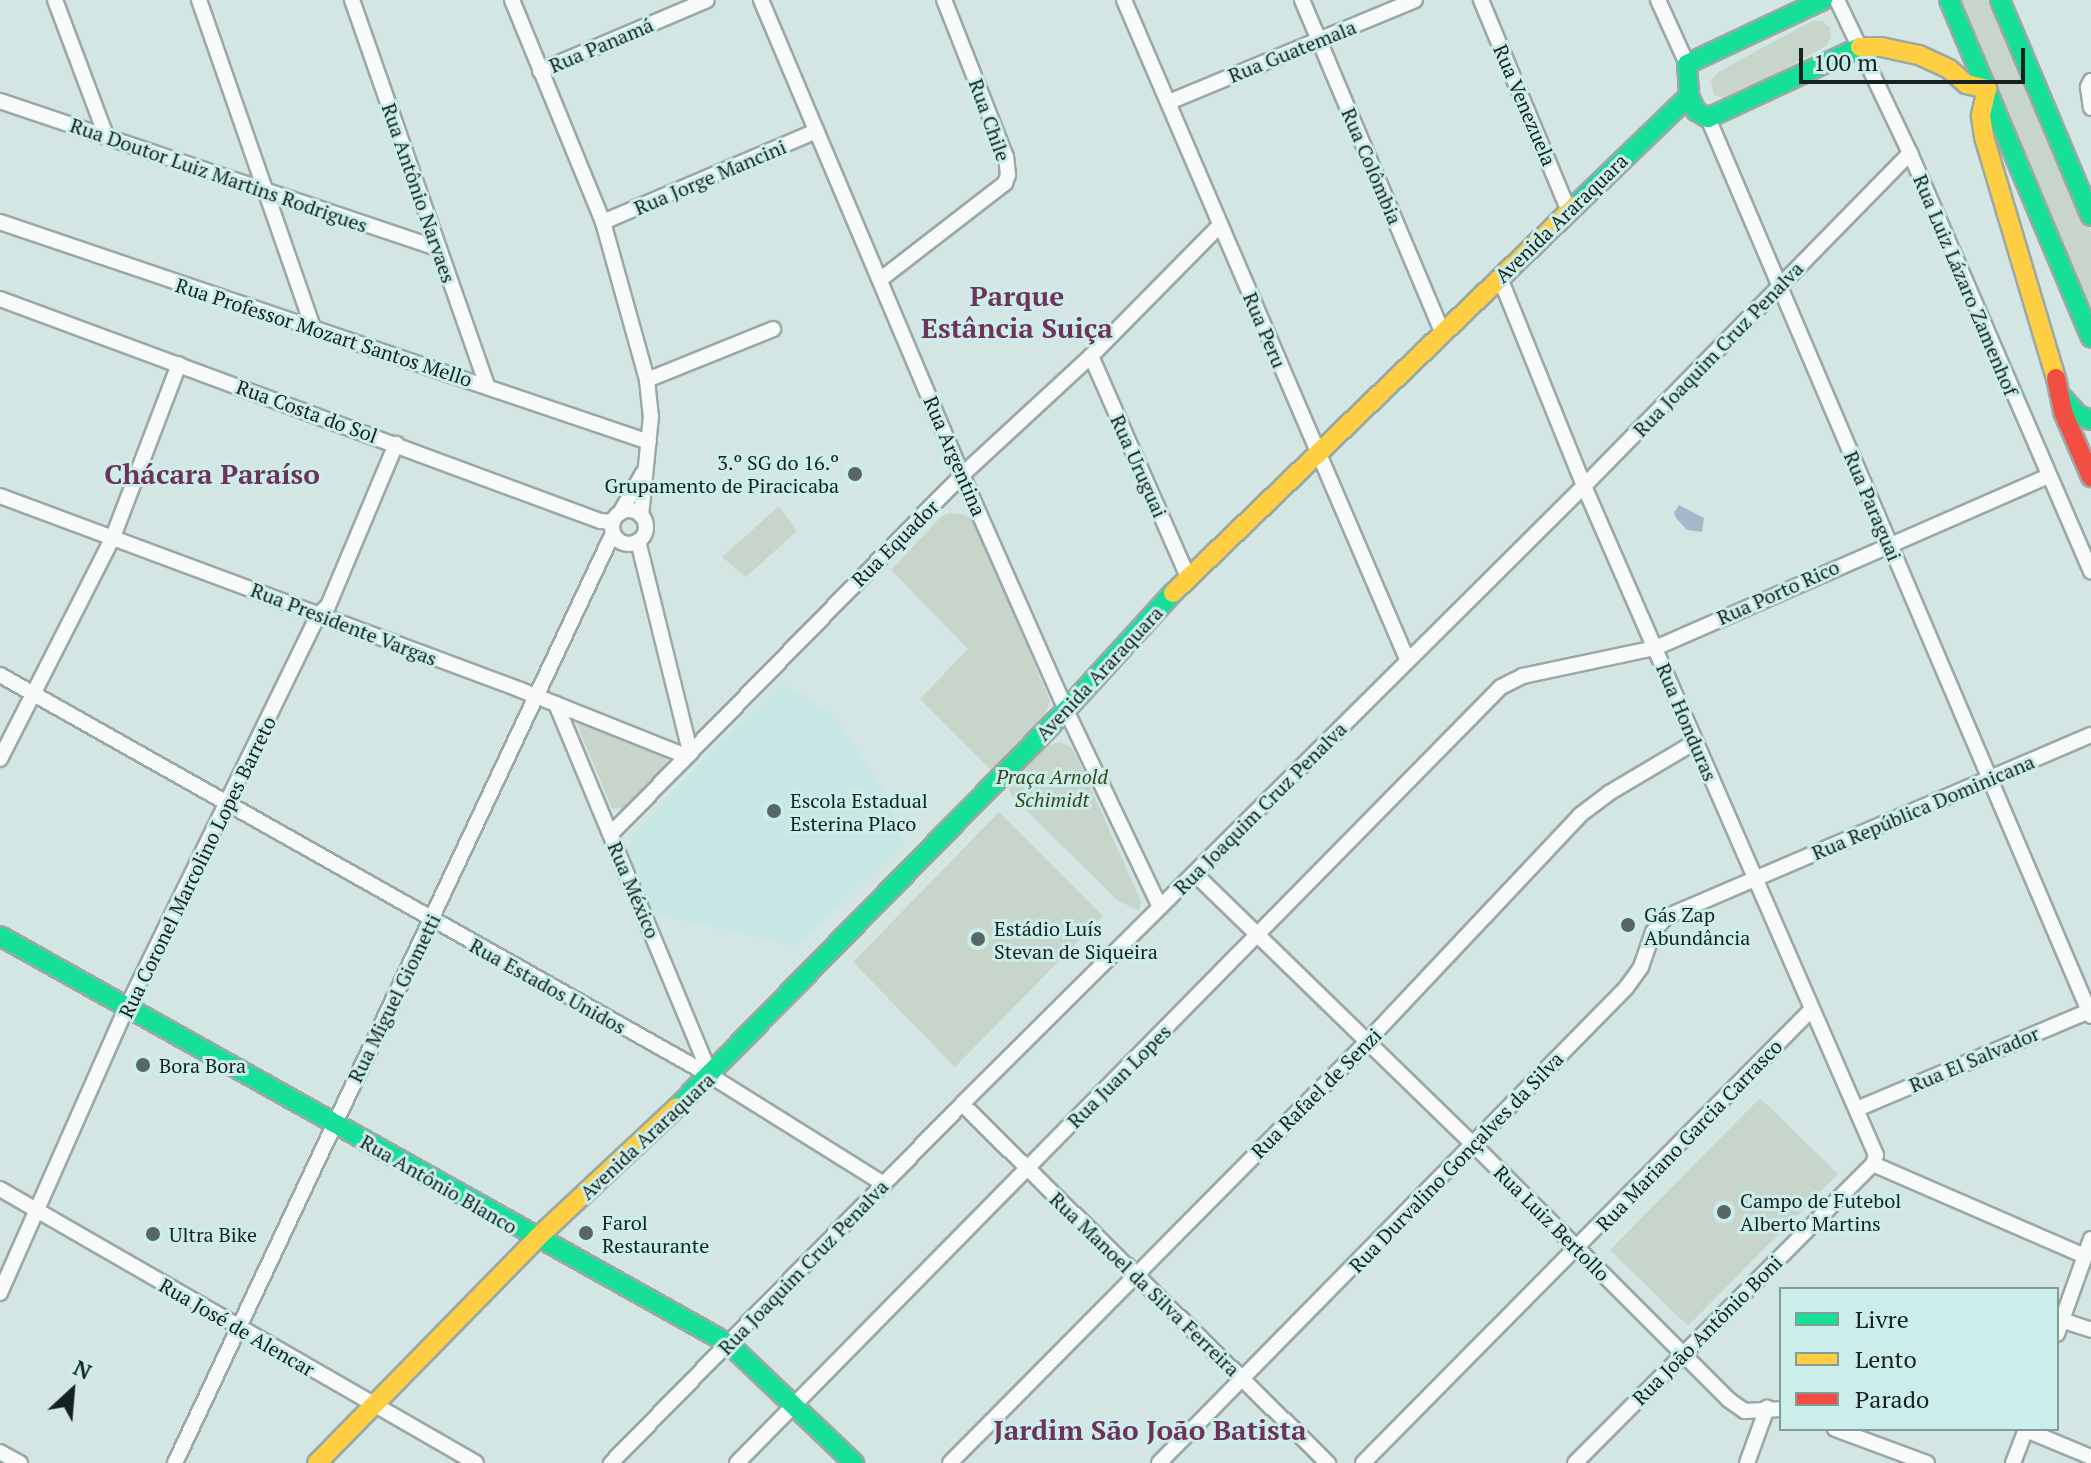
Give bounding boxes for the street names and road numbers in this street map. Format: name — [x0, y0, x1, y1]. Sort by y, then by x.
street label: Rua Panamá — [545, 12, 657, 78]
street label: Rua Guatemala — [1225, 14, 1359, 88]
street label: Rua Venezuela — [1489, 40, 1561, 170]
street label: Rua Chile — [964, 76, 1016, 164]
street label: Rua Antônio Narvaes — [377, 100, 461, 286]
street label: Rua Colômbia — [1337, 104, 1407, 228]
street label: Rua Doutor Luiz Martins Rodrigues — [67, 113, 371, 237]
street label: Rua Jorge Mancini — [630, 134, 790, 220]
street label: Avenida Araraquara — [1490, 148, 1632, 288]
street label: Rua Luiz Lázaro Zamenhof — [1908, 171, 2024, 399]
street label: Rua Joaquim Cruz Penalva — [1628, 256, 1808, 442]
street label: Rua Professor Mozart Santos Mello — [173, 273, 475, 391]
street label: Rua Peru — [1238, 289, 1292, 371]
street label: Rua Costa do Sol — [233, 374, 381, 448]
street label: Rua Argentina — [919, 392, 991, 520]
street label: Rua Uruguai — [1106, 411, 1172, 521]
street label: Rua Paraguai — [1839, 447, 1907, 565]
street label: Rua Equador — [846, 494, 944, 592]
street label: Rua Porto Rico — [1713, 554, 1843, 630]
street label: Rua Presidente Vargas — [247, 577, 441, 671]
street label: Avenida Araraquara — [1030, 601, 1168, 745]
street label: Rua Honduras — [1651, 659, 1723, 785]
street label: Rua Coronel Marcolino Lopes Barreto — [113, 712, 281, 1022]
street label: Rua Joaquim Cruz Penalva — [1169, 717, 1351, 899]
street label: Rua República Dominicana — [1808, 749, 2038, 865]
street label: Rua México — [603, 838, 665, 942]
street label: Rua Miguel Giometti — [343, 910, 445, 1086]
street label: Rua Estados Unidos — [466, 933, 630, 1039]
street label: Rua Juan Lopes — [1062, 1019, 1176, 1133]
street label: Rua El Salvador — [1906, 1021, 2042, 1097]
street label: Rua Rafael de Senzi — [1246, 1023, 1386, 1163]
street label: Rua Mariano Garcia Carrasco — [1591, 1034, 1787, 1236]
street label: Rua Durvalino Gonçalves da Silva — [1344, 1047, 1568, 1277]
street label: Avenida Araraquara — [575, 1067, 719, 1205]
street label: Rua Antônio Blanco — [356, 1129, 522, 1239]
street label: Rua Luiz Bertollo — [1489, 1160, 1615, 1286]
street label: Rua Joaquim Cruz Penalva — [713, 1174, 893, 1360]
street label: Rua Manoel da Silva Ferreira — [1045, 1187, 1245, 1381]
street label: Rua João Antônio Boni — [1627, 1250, 1787, 1410]
street label: Rua José de Alencar — [155, 1273, 319, 1381]

